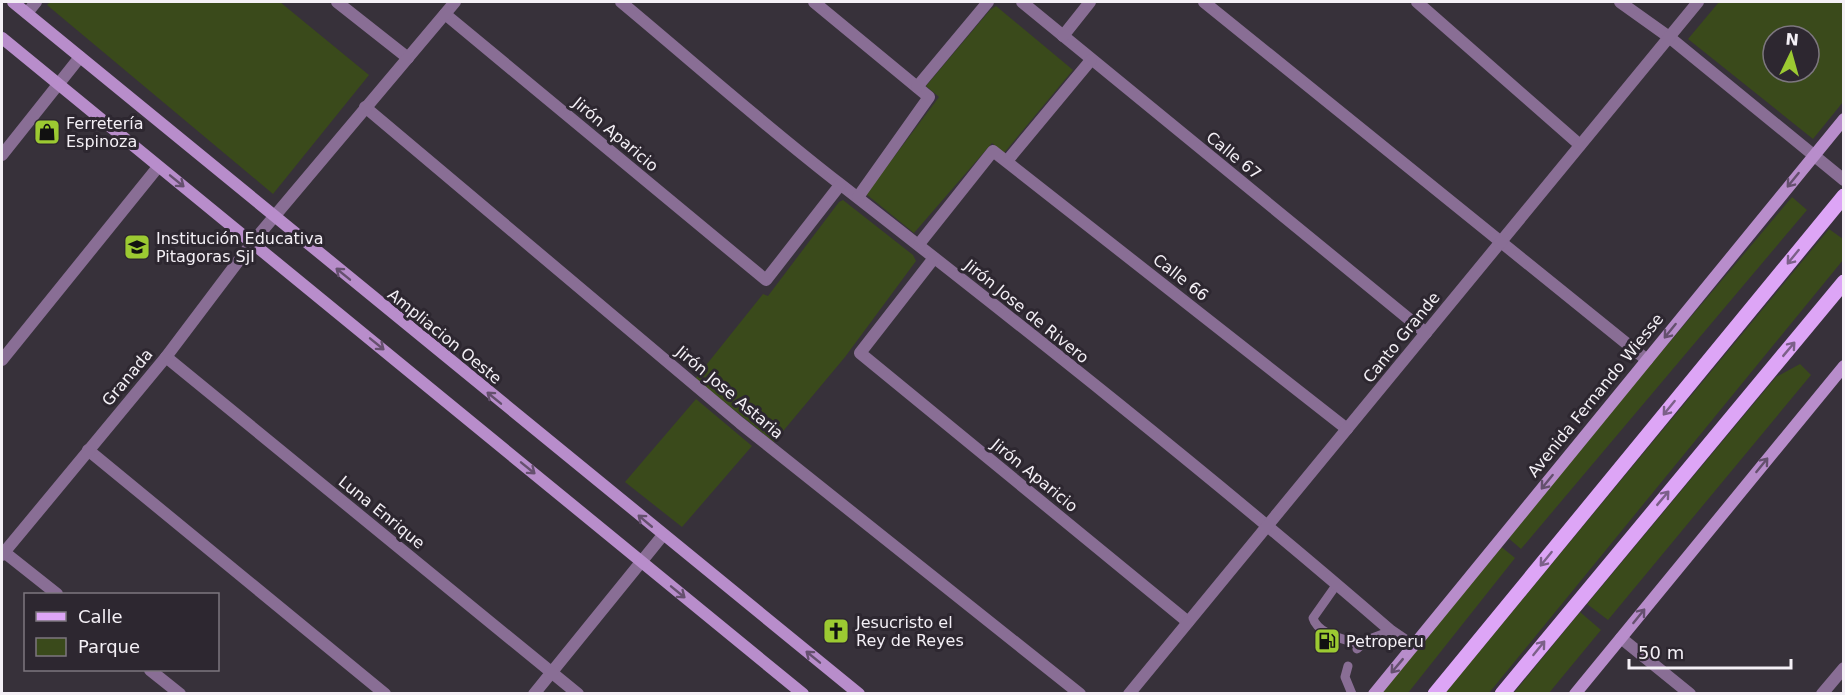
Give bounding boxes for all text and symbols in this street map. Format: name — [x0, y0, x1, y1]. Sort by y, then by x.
north arrow — [1761, 24, 1821, 84]
text: N — [1785, 30, 1800, 50]
street label: Jirón Aparicio — [568, 93, 662, 176]
place label: Ferretería Espinoza — [66, 114, 143, 151]
shop icon: Ferretería Espinoza — [32, 117, 62, 147]
street label: Calle 67 — [1202, 128, 1265, 183]
one-way arrow — [1786, 172, 1799, 188]
one-way arrow — [169, 175, 185, 188]
place label: Institución Educativa Pitagoras Sjl — [156, 229, 324, 266]
school or university icon: Institución Educativa Pitagoras Sjl — [122, 232, 152, 262]
one-way arrow — [1786, 249, 1800, 264]
street label: Calle 66 — [1149, 250, 1212, 305]
street label: Jirón Jose de Rivero — [960, 255, 1093, 367]
one-way arrow — [336, 267, 351, 281]
street label: Ampliacion Oeste — [384, 285, 505, 388]
street label: Canto Grande — [1359, 288, 1444, 386]
street label: Avenida Fernando Wiesse — [1524, 310, 1667, 481]
one-way arrow — [1663, 323, 1677, 338]
one-way arrow — [369, 338, 385, 351]
street label: Jirón Jose Astaria — [671, 341, 787, 443]
one-way arrow — [1782, 342, 1796, 357]
street label: Granada — [98, 345, 157, 410]
one-way arrow — [486, 391, 502, 404]
one-way arrow — [1663, 400, 1676, 416]
street label: Jirón Aparicio — [987, 434, 1082, 516]
one-way arrow — [1756, 457, 1769, 473]
one-way arrow — [519, 461, 535, 474]
street label: Luna Enrique — [335, 472, 429, 553]
one-way arrow — [1541, 474, 1554, 490]
one-way arrow — [1657, 490, 1670, 506]
one-way arrow — [638, 514, 653, 528]
one-way arrow — [1539, 551, 1552, 567]
one-way arrow — [670, 585, 686, 598]
legend — [24, 593, 219, 671]
text: Calle — [78, 606, 123, 627]
one-way arrow — [1632, 608, 1645, 624]
place label: Jesucristo el Rey de Reyes — [855, 613, 964, 650]
church icon: Jesucristo el Rey de Reyes — [821, 616, 851, 646]
fuel station icon: Petroperu — [1312, 626, 1342, 656]
place label: Petroperu — [1346, 632, 1424, 651]
scale bar — [1629, 632, 1791, 670]
text: Parque — [78, 636, 140, 657]
one-way arrow — [1532, 640, 1545, 656]
text: 50 m — [1638, 642, 1684, 663]
one-way arrow — [805, 650, 821, 663]
one-way arrow — [1390, 658, 1404, 673]

